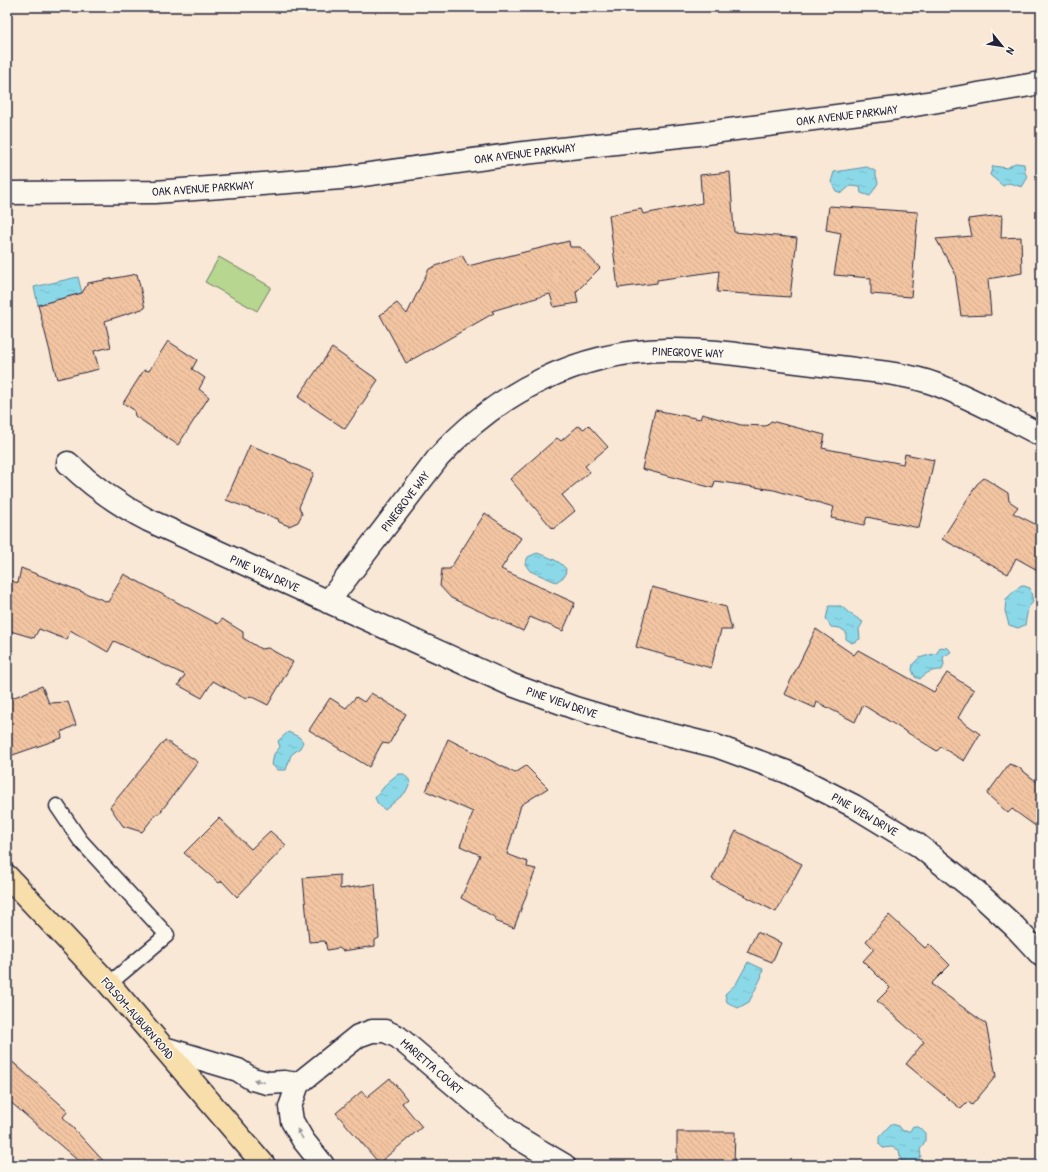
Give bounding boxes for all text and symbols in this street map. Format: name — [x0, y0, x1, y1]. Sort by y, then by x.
north arrow — [982, 26, 1022, 66]
text: N — [1003, 45, 1018, 57]
street label: OAK AVENUE PARKWAY — [795, 100, 900, 130]
street label: OAK AVENUE PARKWAY — [473, 138, 578, 168]
street label: OAK AVENUE PARKWAY — [151, 176, 255, 200]
street label: PINEGROVE WAY — [652, 342, 725, 362]
street label: PINEGROVE WAY — [377, 467, 434, 535]
street label: PINE VIEW DRIVE — [228, 550, 303, 596]
street label: PINE VIEW DRIVE — [524, 682, 600, 722]
street label: PINE VIEW DRIVE — [829, 788, 902, 840]
street label: FOLSOM-AUBURN ROAD — [97, 973, 178, 1063]
street label: MARIETTA COURT — [397, 1034, 467, 1098]
one-way arrow — [253, 1077, 265, 1083]
one-way arrow — [296, 1128, 303, 1140]

